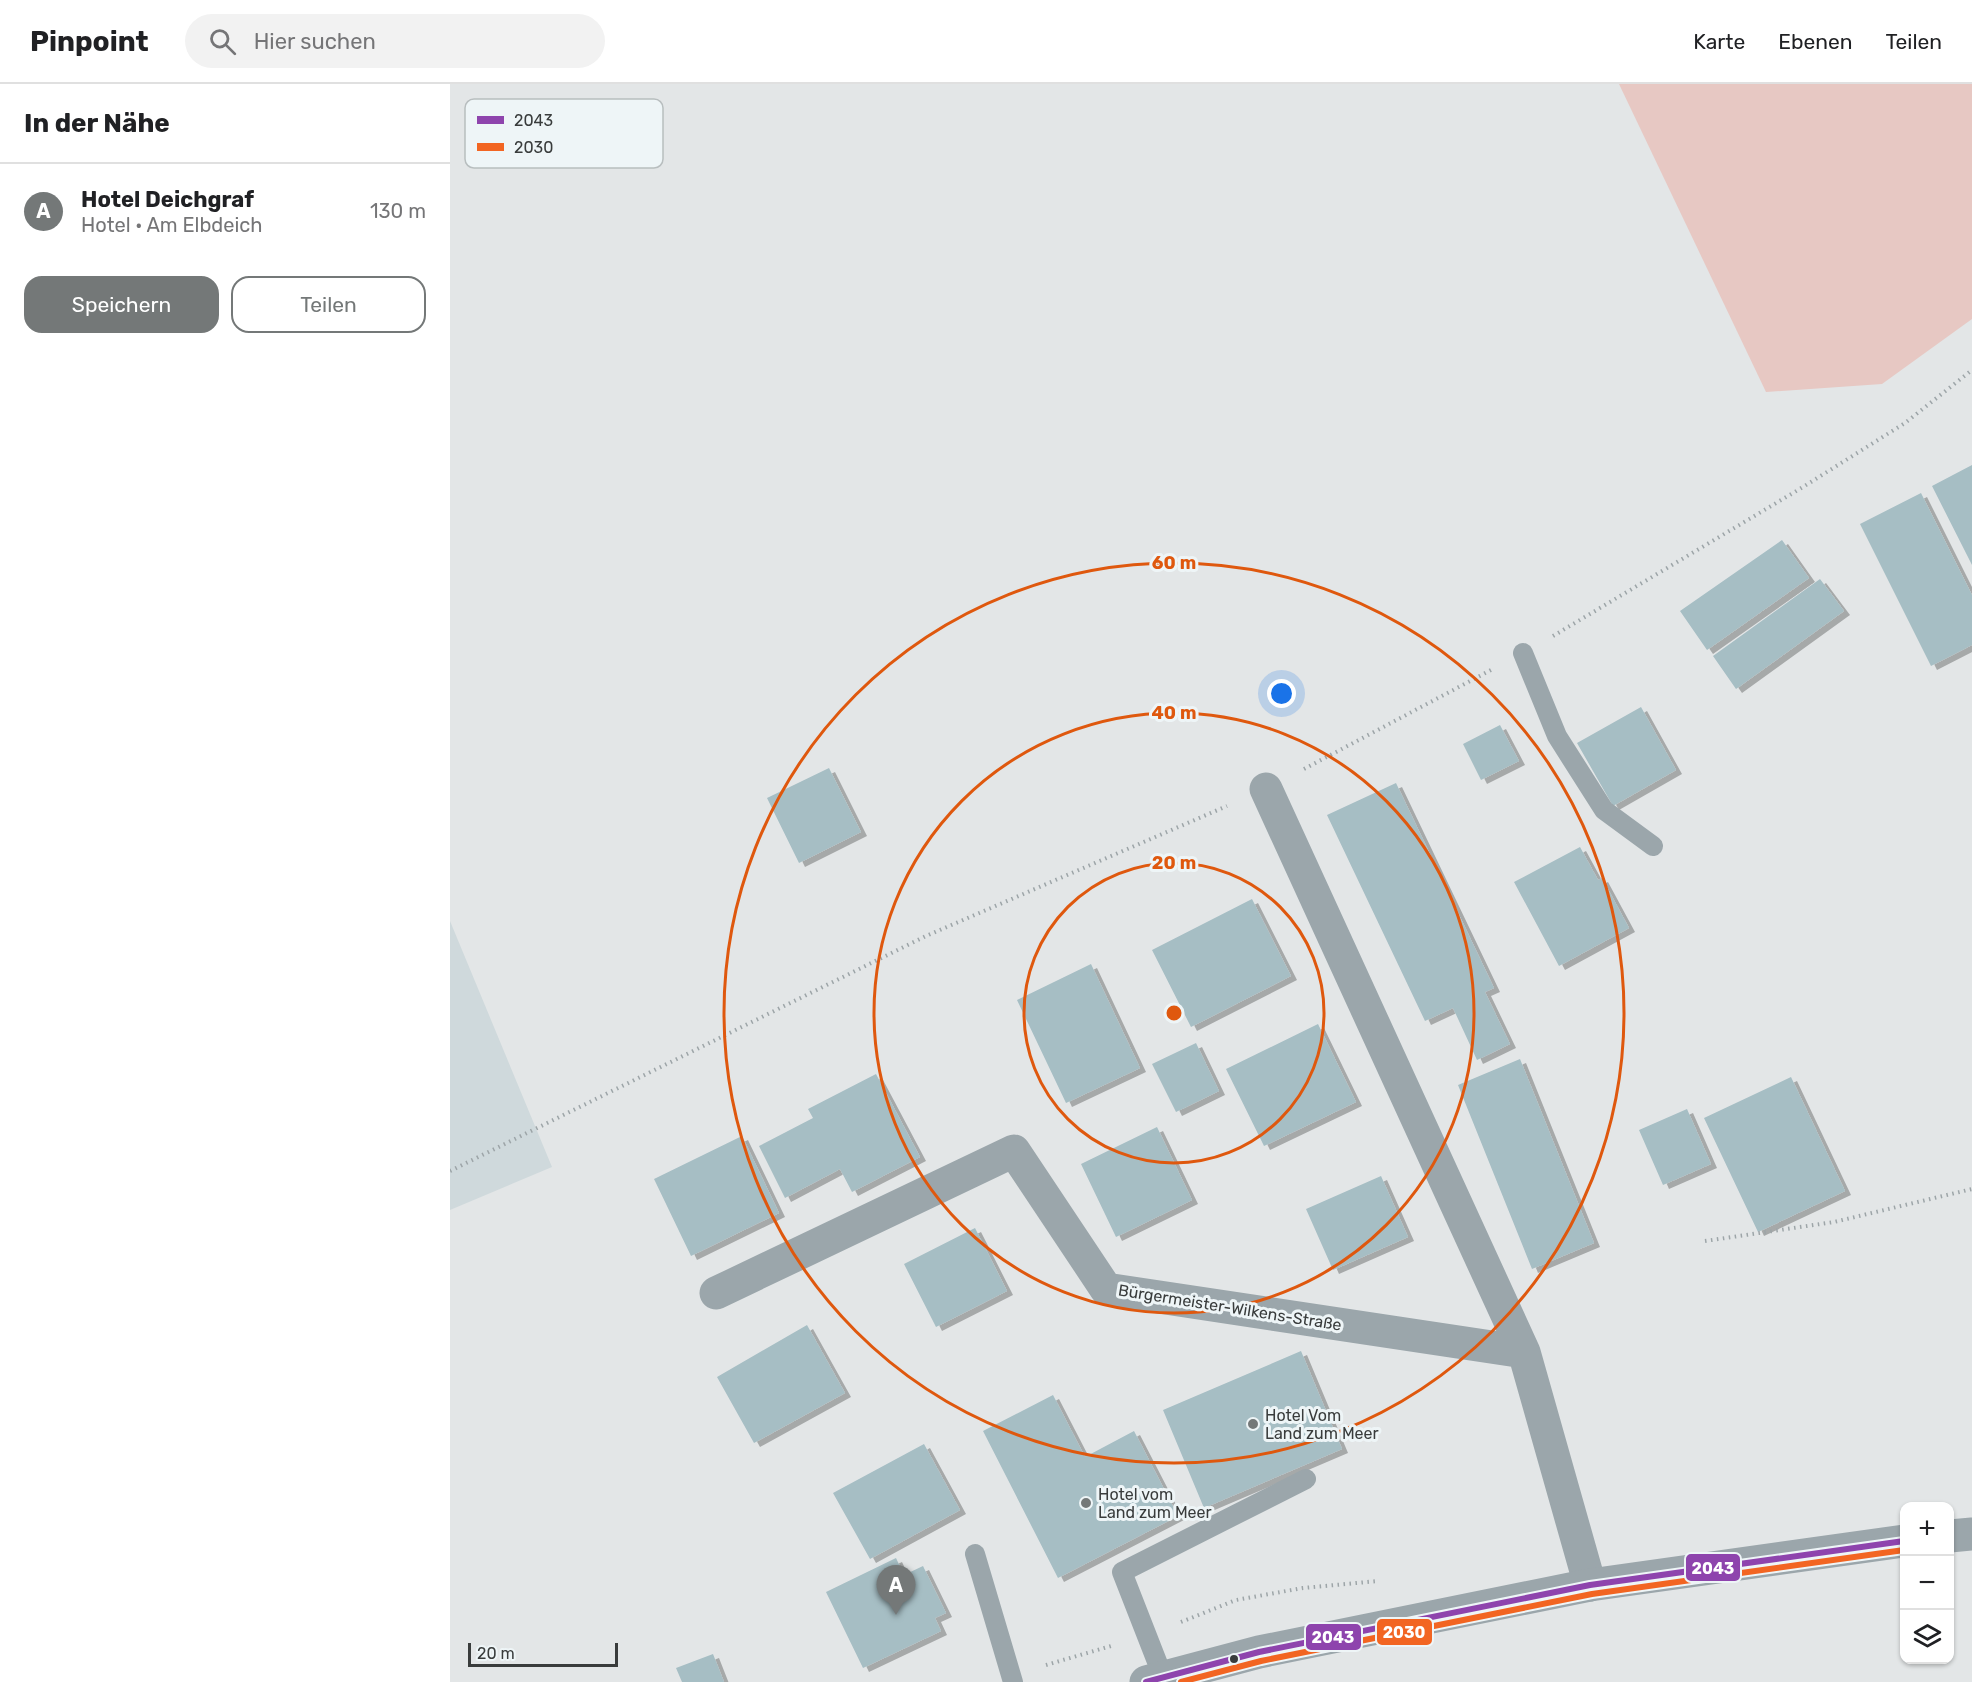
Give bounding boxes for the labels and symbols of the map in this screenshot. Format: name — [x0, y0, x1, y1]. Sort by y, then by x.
legend — [465, 99, 663, 168]
text: 2043 — [514, 111, 553, 130]
text: 2030 — [514, 138, 553, 157]
text: 60 m — [1152, 552, 1196, 574]
your location — [1267, 679, 1296, 708]
text: 40 m — [1152, 702, 1196, 724]
text: 20 m — [1152, 852, 1196, 874]
centre of rings — [1164, 1003, 1184, 1023]
street label: Bürgermeister-Wilkens-Straße — [1117, 1280, 1343, 1335]
place label: Hotel Vom Land zum Meer — [1265, 1406, 1379, 1443]
marker: Hotel Vom Land zum Meer — [1246, 1417, 1260, 1431]
place label: Hotel vom Land zum Meer — [1098, 1485, 1212, 1522]
marker: Hotel vom Land zum Meer — [1079, 1496, 1093, 1510]
line badge: 2043 — [1685, 1553, 1741, 1582]
text: 2043 — [1692, 1559, 1734, 1578]
pin: A — [876, 1566, 916, 1615]
line badge: 2030 — [1376, 1618, 1433, 1646]
line badge: 2043 — [1305, 1623, 1362, 1651]
text: 2030 — [1383, 1623, 1425, 1642]
text: 2043 — [1312, 1628, 1354, 1647]
scale bar — [468, 1640, 618, 1668]
unlabelled marker — [1228, 1653, 1240, 1665]

